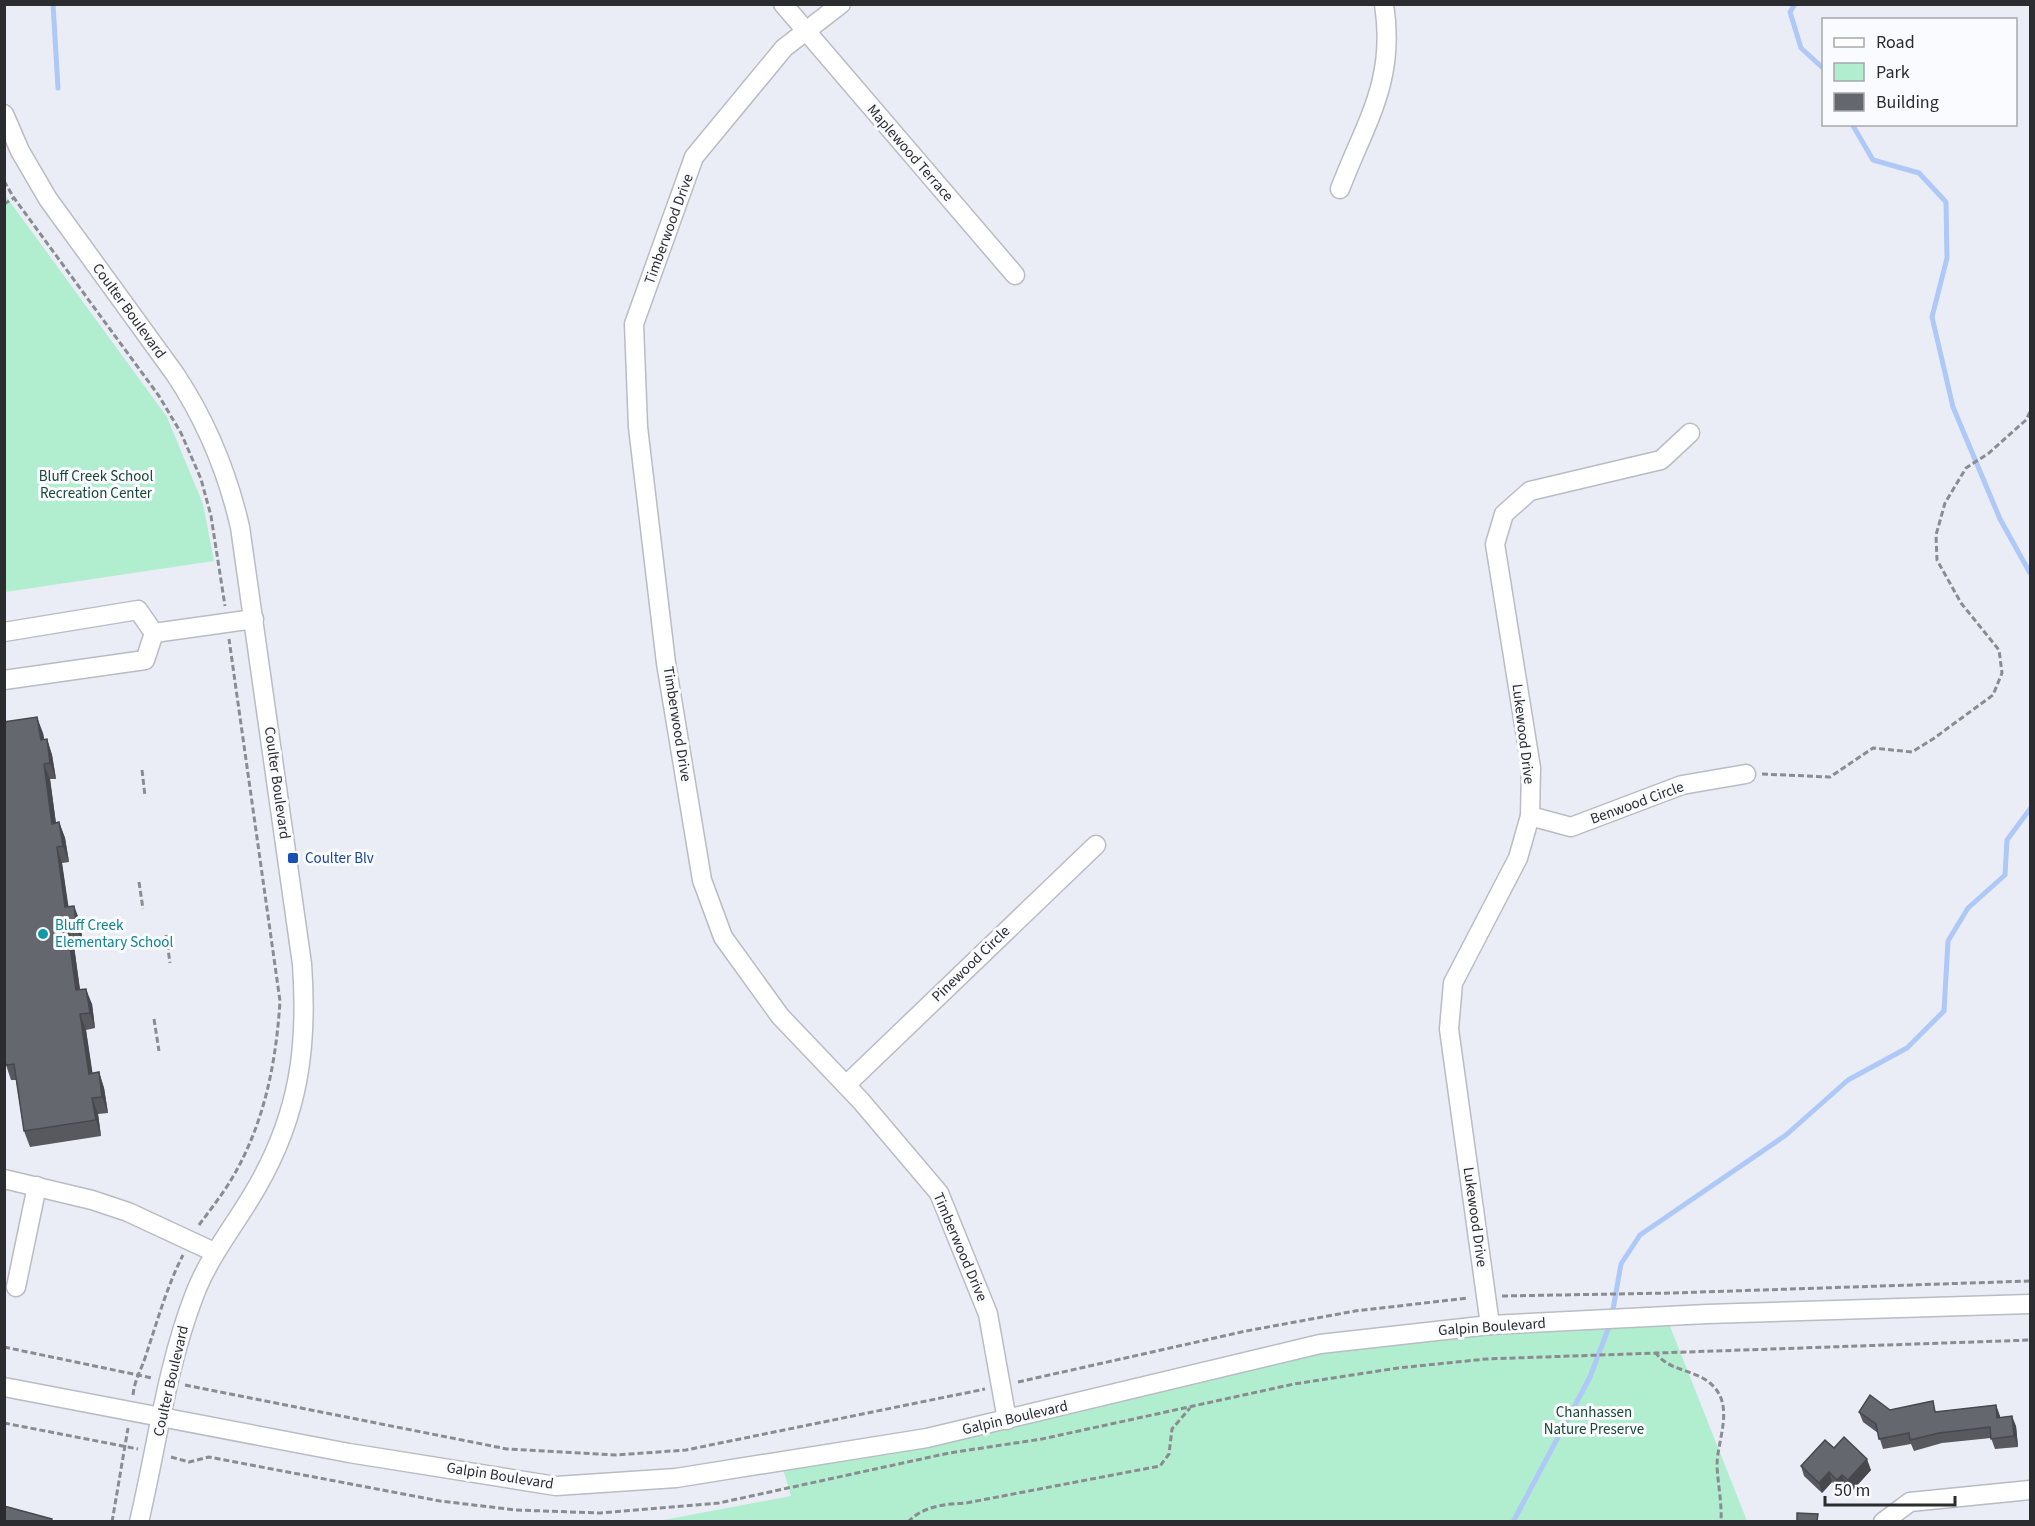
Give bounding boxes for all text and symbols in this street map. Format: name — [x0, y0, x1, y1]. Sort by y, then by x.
legend — [1822, 18, 2017, 126]
text: Road — [1876, 30, 1915, 55]
text: Park — [1876, 60, 1910, 85]
text: Building — [1876, 90, 1939, 115]
street label: Maplewood Terrace — [862, 100, 958, 206]
street label: Timberwood Drive — [639, 171, 699, 287]
street label: Coulter Boulevard — [87, 259, 171, 363]
park label: Bluff Creek School Recreation Center — [39, 466, 153, 504]
street label: Timberwood Drive — [658, 665, 696, 783]
street label: Lukewood Drive — [1506, 683, 1540, 785]
street label: Coulter Boulevard — [259, 725, 295, 841]
street label: Benwood Circle — [1587, 776, 1687, 830]
place label: Coulter Blv — [305, 848, 374, 869]
marker: Coulter Blv — [286, 851, 300, 865]
place label: Bluff Creek Elementary School — [55, 915, 173, 953]
street label: Pinewood Circle — [927, 921, 1015, 1007]
marker: Bluff Creek Elementary School — [36, 927, 50, 941]
street label: Lukewood Drive — [1458, 1166, 1492, 1268]
street label: Timberwood Drive — [928, 1189, 992, 1305]
street label: Galpin Boulevard — [1437, 1313, 1547, 1341]
street label: Coulter Boulevard — [148, 1323, 194, 1439]
street label: Galpin Boulevard — [960, 1396, 1070, 1440]
park label: Chanhassen Nature Preserve — [1544, 1402, 1644, 1440]
street label: Galpin Boulevard — [445, 1457, 555, 1495]
scale bar — [1825, 1469, 1956, 1507]
text: 50 m — [1834, 1478, 1870, 1503]

